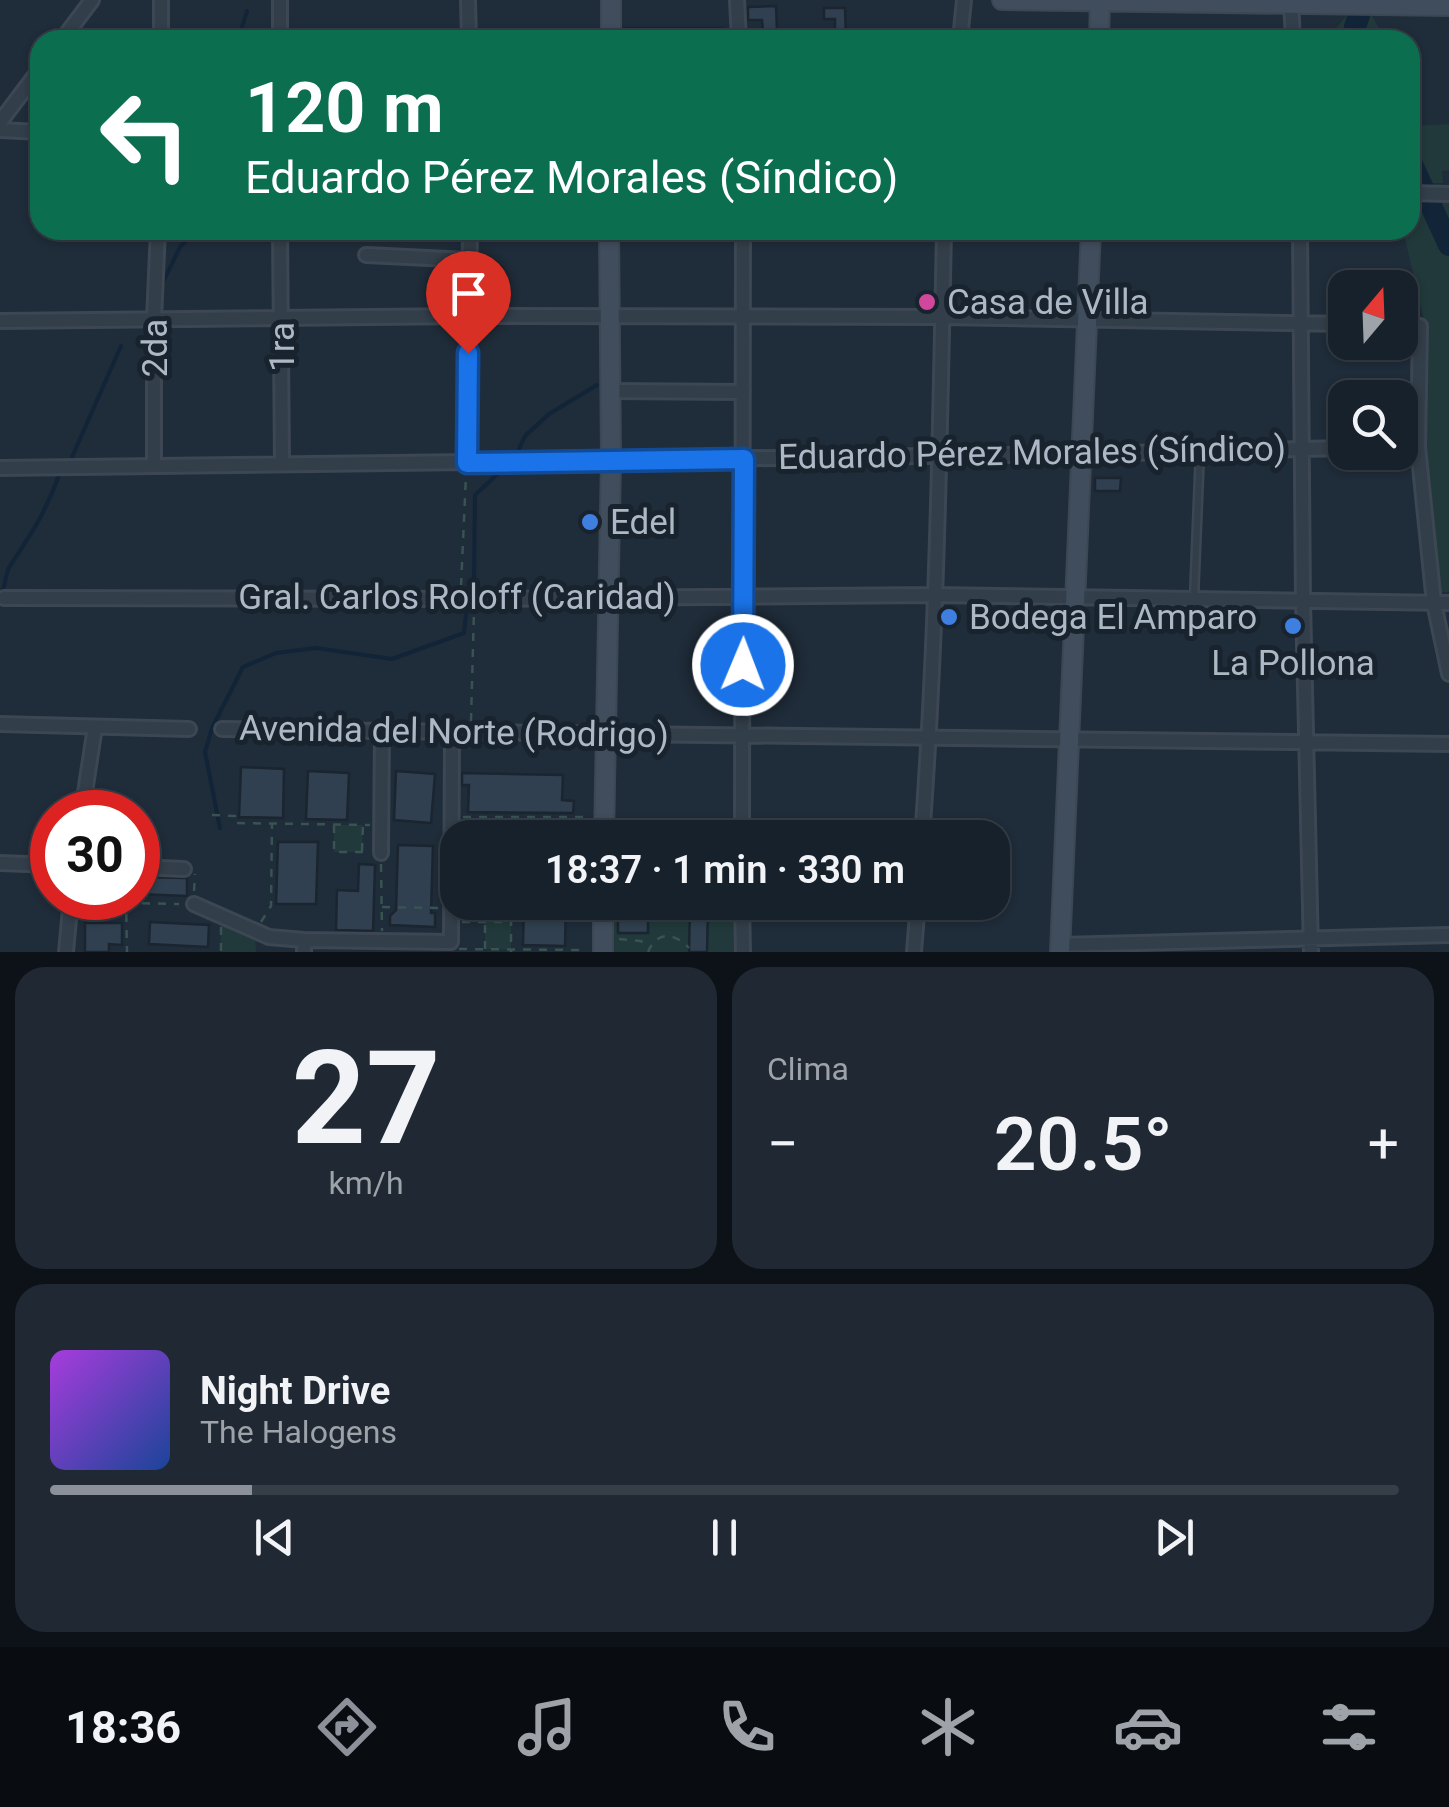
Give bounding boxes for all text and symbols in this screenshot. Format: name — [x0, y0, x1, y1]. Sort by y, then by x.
text: 120 m — [245, 67, 444, 149]
icon: left — [80, 70, 210, 200]
text: Eduardo Pérez Morales (Síndico) — [245, 151, 898, 204]
pin — [426, 251, 511, 354]
icon: arrive — [441, 266, 496, 321]
north arrow — [1328, 270, 1418, 360]
map controls — [1328, 270, 1418, 470]
place label: Casa de Villa — [947, 282, 1148, 323]
marker: Casa de Villa — [916, 291, 938, 313]
street label: 2da — [135, 319, 176, 377]
street label: 1ra — [262, 322, 303, 372]
button: search — [1328, 380, 1418, 470]
street label: Eduardo Pérez Morales (Síndico) — [778, 428, 1286, 478]
place label: Edel — [610, 502, 676, 543]
marker: Edel — [579, 511, 601, 533]
street label: Gral. Carlos Roloff (Caridad) — [238, 577, 676, 618]
place label: Bodega El Amparo — [969, 597, 1257, 638]
marker: Bodega El Amparo — [938, 606, 960, 628]
position arrow — [691, 613, 795, 717]
marker: La Pollona — [1282, 615, 1304, 637]
place label: La Pollona — [1211, 643, 1375, 684]
street label: Avenida del Norte (Rodrigo) — [239, 708, 669, 756]
speed limit sign: 30 — [30, 790, 160, 920]
text: 18:37 · 1 min · 330 m — [545, 848, 905, 892]
text: 27 — [291, 1022, 441, 1175]
text: Clima — [767, 1050, 849, 1088]
text: 20.5° — [994, 1100, 1173, 1188]
text: − — [767, 1112, 798, 1176]
text: + — [1368, 1112, 1399, 1176]
text: km/h — [328, 1164, 404, 1202]
text: Night Drive — [200, 1369, 390, 1413]
text: The Halogens — [200, 1413, 397, 1451]
icon: previous — [247, 1510, 302, 1565]
icon: pause — [697, 1510, 752, 1565]
icon: next — [1147, 1510, 1202, 1565]
icon: directions — [312, 1692, 382, 1762]
icon: music — [512, 1692, 582, 1762]
icon: phone — [712, 1692, 782, 1762]
icon: climate — [913, 1692, 983, 1762]
icon: car — [1113, 1692, 1183, 1762]
icon: filters — [1314, 1692, 1384, 1762]
text: 18:36 — [65, 1701, 181, 1754]

